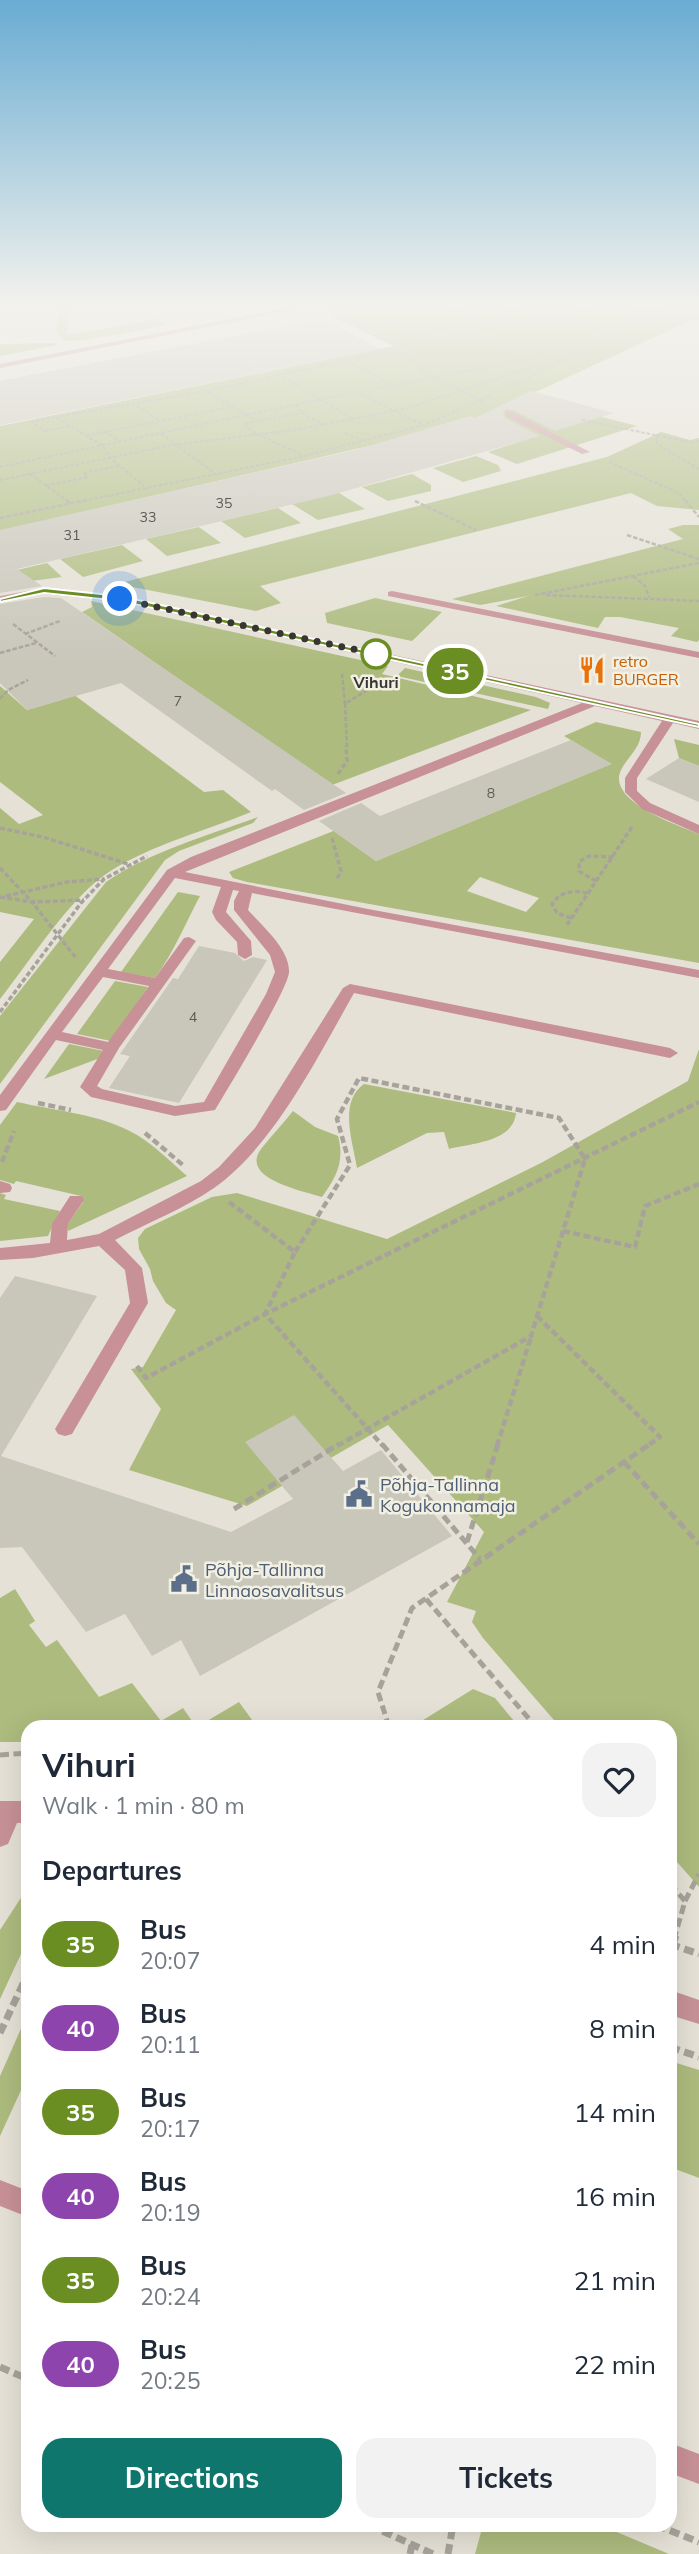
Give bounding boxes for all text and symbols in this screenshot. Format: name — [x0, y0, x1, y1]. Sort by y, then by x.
house number: 35 — [216, 494, 232, 512]
house number: 33 — [140, 508, 156, 526]
house number: 31 — [64, 526, 80, 544]
your location — [102, 581, 137, 616]
marker: Vihuri — [361, 639, 391, 669]
line badge: 35 — [424, 648, 486, 694]
place label: retro BURGER — [613, 651, 679, 689]
restaurant icon: retro BURGER — [577, 655, 607, 685]
text: 35 — [441, 656, 469, 686]
place label: Vihuri — [352, 672, 399, 692]
house number: 7 — [174, 692, 182, 710]
house number: 8 — [487, 784, 495, 802]
house number: 4 — [189, 1008, 198, 1026]
place label: Põhja-Tallinna Kogukonnamaja — [380, 1473, 516, 1517]
public building icon: Põhja-Tallinna Kogukonnamaja — [344, 1479, 374, 1509]
place label: Põhja-Tallinna Linnaosavalitsus — [205, 1558, 344, 1602]
public building icon: Põhja-Tallinna Linnaosavalitsus — [169, 1564, 199, 1594]
button: heart — [582, 1743, 656, 1817]
text: Vihuri — [42, 1744, 136, 1785]
text: Walk · 1 min · 80 m — [42, 1791, 245, 1820]
text: Departures — [42, 1854, 182, 1887]
text: Bus — [140, 1913, 186, 1946]
text: 4 min — [589, 1928, 656, 1961]
text: 35 — [66, 1929, 95, 1959]
text: 20:07 — [140, 1946, 200, 1975]
text: Bus — [140, 1997, 186, 2030]
text: 8 min — [589, 2012, 656, 2045]
text: 40 — [66, 2013, 95, 2043]
text: 20:11 — [140, 2030, 200, 2059]
text: Bus — [140, 2081, 186, 2114]
text: 14 min — [574, 2096, 656, 2129]
text: 35 — [66, 2097, 95, 2127]
text: 20:17 — [140, 2114, 200, 2143]
text: Bus — [140, 2165, 186, 2198]
text: 16 min — [574, 2180, 656, 2213]
text: 40 — [66, 2181, 95, 2211]
text: 20:19 — [140, 2198, 200, 2227]
text: Bus — [140, 2249, 186, 2282]
text: 21 min — [574, 2264, 656, 2297]
text: 35 — [66, 2265, 95, 2295]
text: 20:24 — [140, 2282, 200, 2311]
text: Bus — [140, 2333, 186, 2366]
text: 22 min — [574, 2348, 656, 2381]
text: 40 — [66, 2349, 95, 2379]
text: 20:25 — [140, 2366, 200, 2395]
button: Directions — [42, 2438, 342, 2518]
button: Tickets — [356, 2438, 656, 2518]

